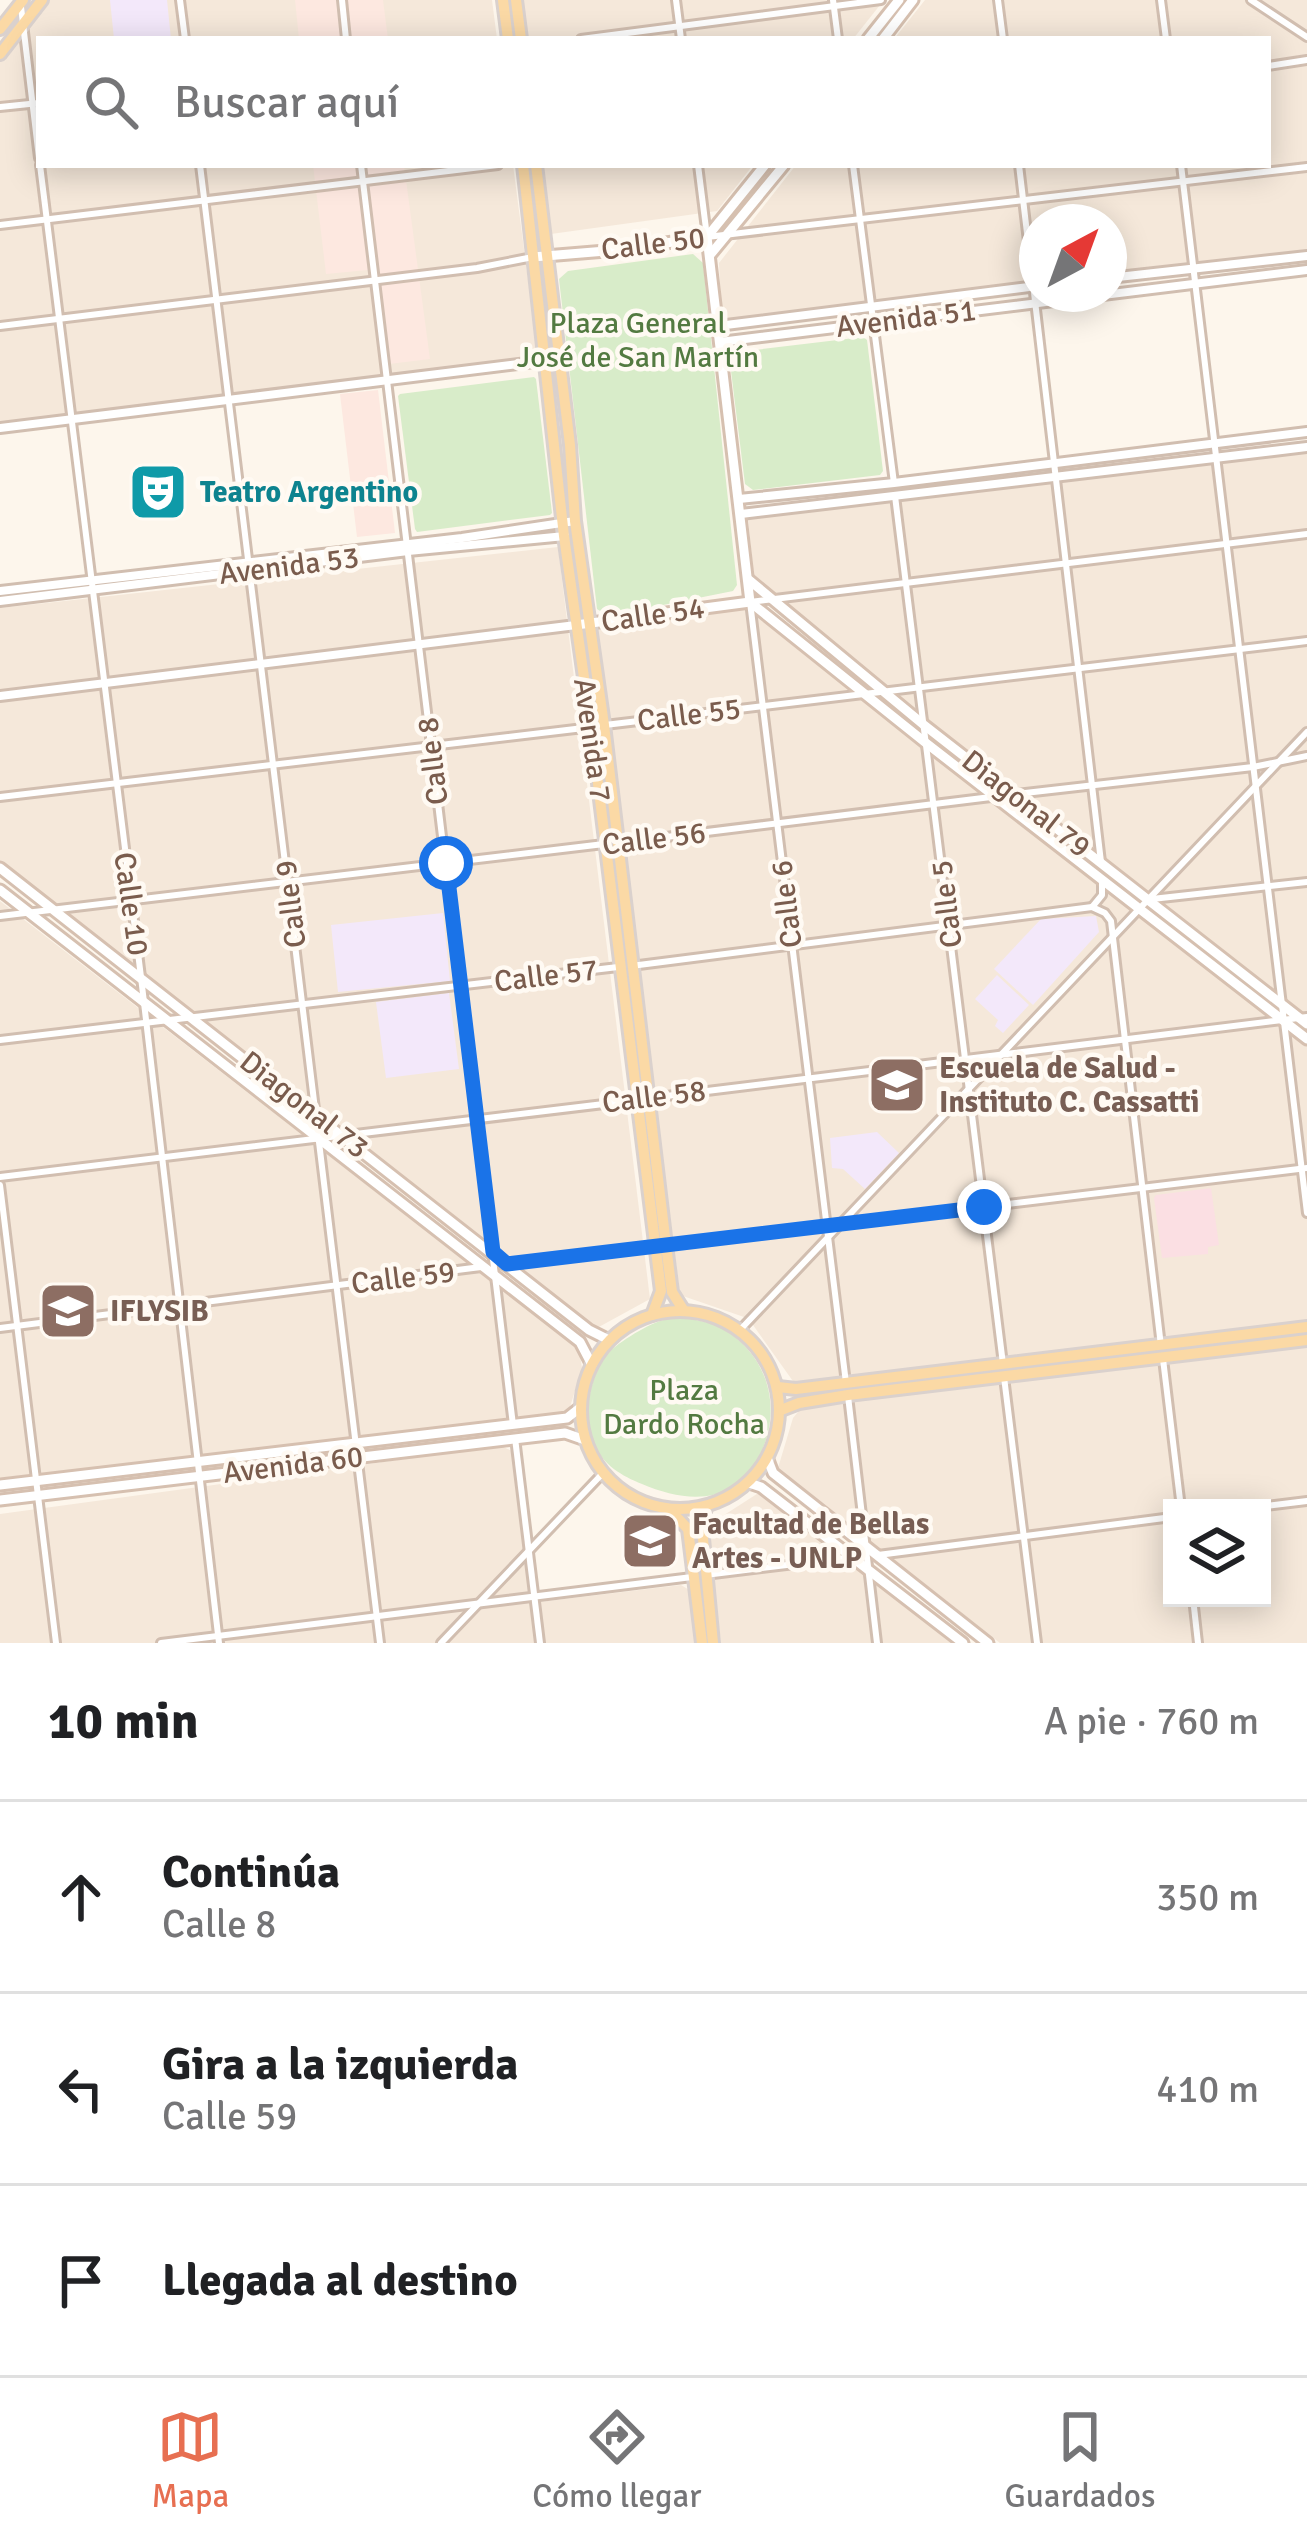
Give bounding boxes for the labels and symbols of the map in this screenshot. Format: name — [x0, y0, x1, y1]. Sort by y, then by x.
north arrow — [1019, 204, 1127, 312]
street label: Calle 50 — [599, 219, 707, 269]
street label: Avenida 51 — [834, 292, 978, 346]
park label: Plaza General José de San Martín — [517, 305, 759, 376]
theatre icon: Teatro Argentino — [127, 461, 189, 523]
place label: Teatro Argentino — [200, 474, 418, 511]
street label: Avenida 53 — [217, 539, 361, 593]
street label: Calle 54 — [599, 589, 707, 641]
street label: Avenida 7 — [565, 676, 619, 804]
street label: Calle 55 — [635, 690, 743, 740]
street label: Calle 8 — [409, 715, 457, 807]
street label: Diagonal 79 — [954, 742, 1098, 866]
street label: Calle 56 — [600, 814, 708, 864]
route start — [419, 836, 473, 890]
street label: Calle 10 — [105, 850, 157, 958]
street label: Calle 9 — [267, 858, 315, 950]
street label: Calle 6 — [763, 858, 811, 950]
street label: Calle 5 — [923, 858, 971, 950]
street label: Calle 57 — [492, 951, 600, 1001]
street label: Diagonal 73 — [232, 1043, 376, 1167]
place label: Escuela de Salud - Instituto C. Cassatti — [939, 1050, 1199, 1121]
school or university icon: Escuela de Salud - Instituto C. Cassatti — [866, 1054, 928, 1116]
street label: Calle 58 — [600, 1072, 708, 1122]
route end — [957, 1180, 1011, 1234]
street label: Calle 59 — [349, 1253, 457, 1303]
school or university icon: IFLYSIB — [37, 1280, 99, 1342]
place label: IFLYSIB — [110, 1293, 209, 1330]
park label: Plaza Dardo Rocha — [603, 1372, 765, 1443]
street label: Avenida 60 — [221, 1438, 365, 1492]
place label: Facultad de Bellas Artes - UNLP — [692, 1506, 929, 1577]
school or university icon: Facultad de Bellas Artes - UNLP — [619, 1510, 681, 1572]

